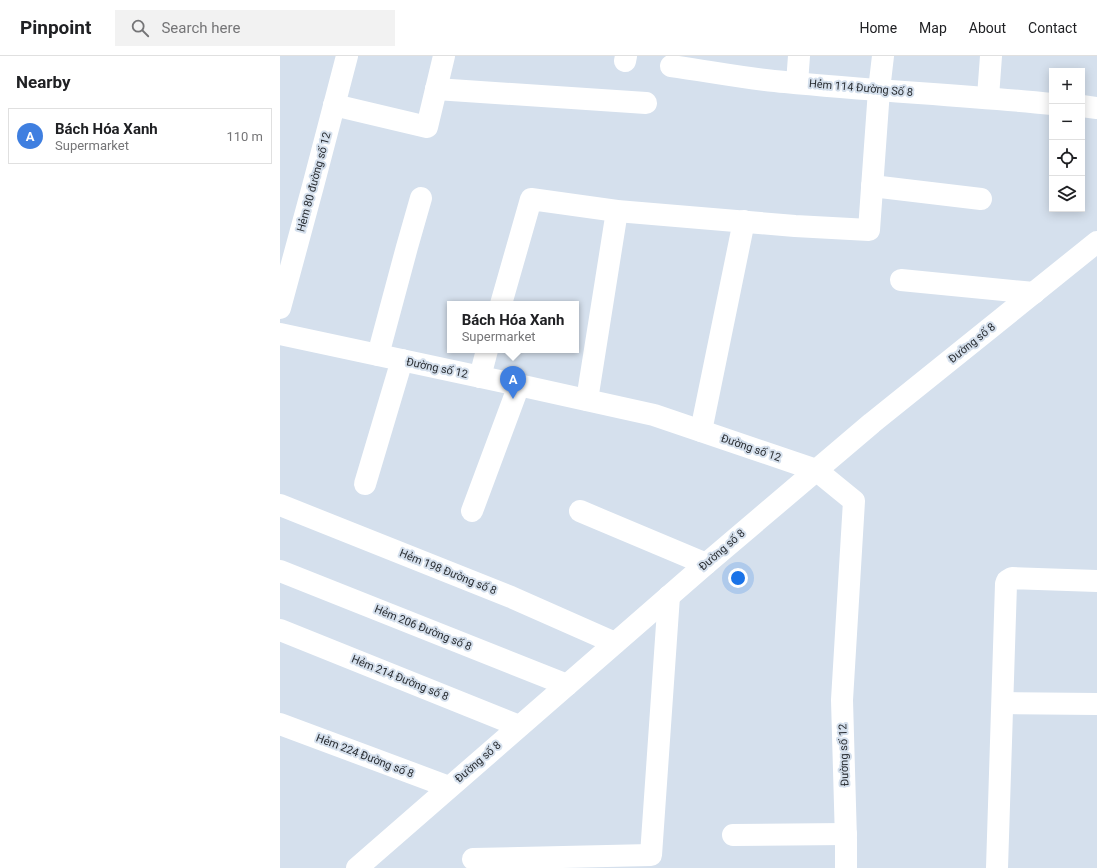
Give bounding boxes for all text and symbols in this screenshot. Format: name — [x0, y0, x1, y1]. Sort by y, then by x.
search box — [115, 10, 395, 46]
text: Pinpoint — [20, 16, 91, 39]
icon: search — [129, 17, 151, 39]
text: Search here — [161, 19, 240, 37]
text: Home — [859, 20, 897, 36]
text: Map — [919, 20, 947, 36]
text: About — [969, 20, 1006, 36]
text: Contact — [1028, 20, 1077, 36]
map controls — [1049, 68, 1085, 212]
button: + — [1049, 68, 1085, 104]
text: Nearby — [16, 72, 71, 92]
street label: Hẻm 114 Đường Số 8 — [808, 77, 914, 99]
button: − — [1049, 104, 1085, 140]
text: Bách Hóa Xanh — [55, 120, 158, 138]
text: A — [26, 129, 34, 144]
text: 110 m — [226, 129, 263, 144]
street label: Hẻm 80 đường số 12 — [294, 131, 334, 233]
text: Supermarket — [55, 138, 129, 153]
button: locate — [1049, 140, 1085, 176]
button: layers — [1049, 176, 1085, 212]
popup — [447, 301, 579, 353]
text: Bách Hóa Xanh — [462, 311, 564, 329]
street label: Đường số 8 — [946, 320, 998, 366]
text: Supermarket — [462, 329, 536, 344]
street label: Đường số 12 — [405, 355, 469, 381]
pin: A — [500, 366, 526, 399]
street label: Đường số 12 — [719, 432, 783, 464]
street label: Đường số 8 — [696, 527, 748, 573]
street label: Hẻm 198 Đường số 8 — [398, 547, 498, 597]
your location — [728, 568, 748, 588]
street label: Hẻm 206 Đường số 8 — [373, 603, 473, 653]
street label: Hẻm 214 Đường số 8 — [350, 653, 450, 703]
street label: Đường số 12 — [836, 724, 852, 786]
street label: Hẻm 224 Đường số 8 — [314, 731, 416, 781]
street label: Đường số 8 — [452, 739, 504, 785]

